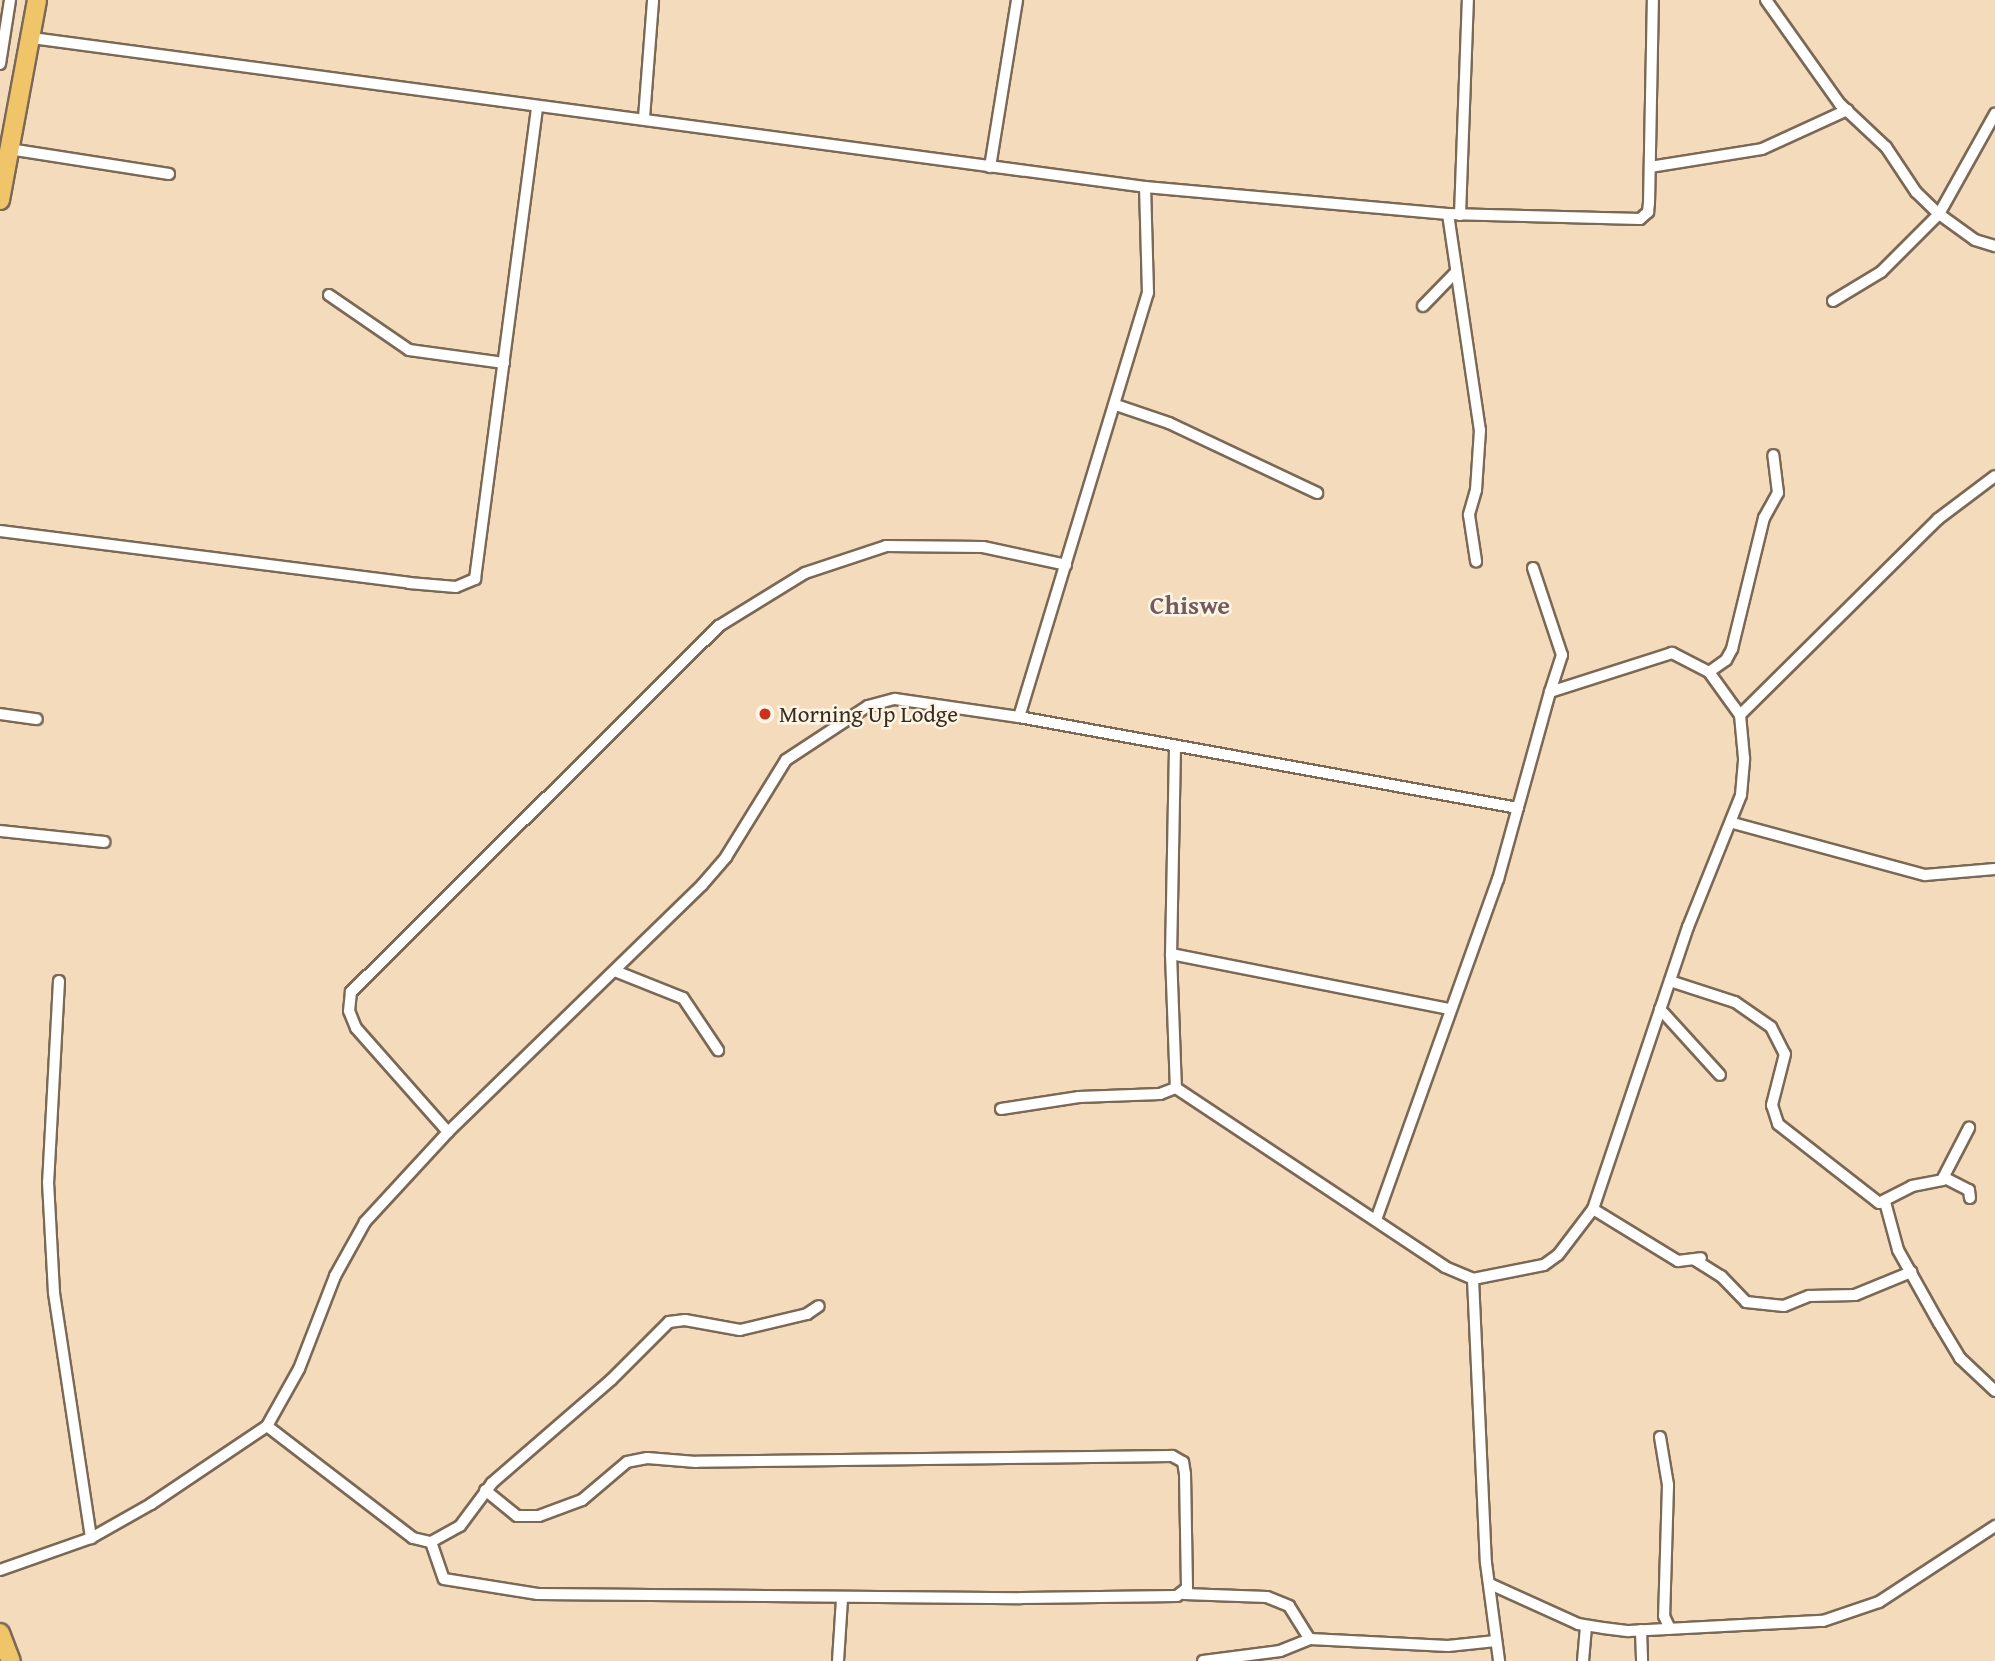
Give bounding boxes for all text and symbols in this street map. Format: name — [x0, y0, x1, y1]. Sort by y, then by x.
district label: Chiswe — [1150, 589, 1230, 621]
place label: Morning Up Lodge — [779, 700, 958, 728]
marker: Morning Up Lodge — [757, 706, 773, 722]

